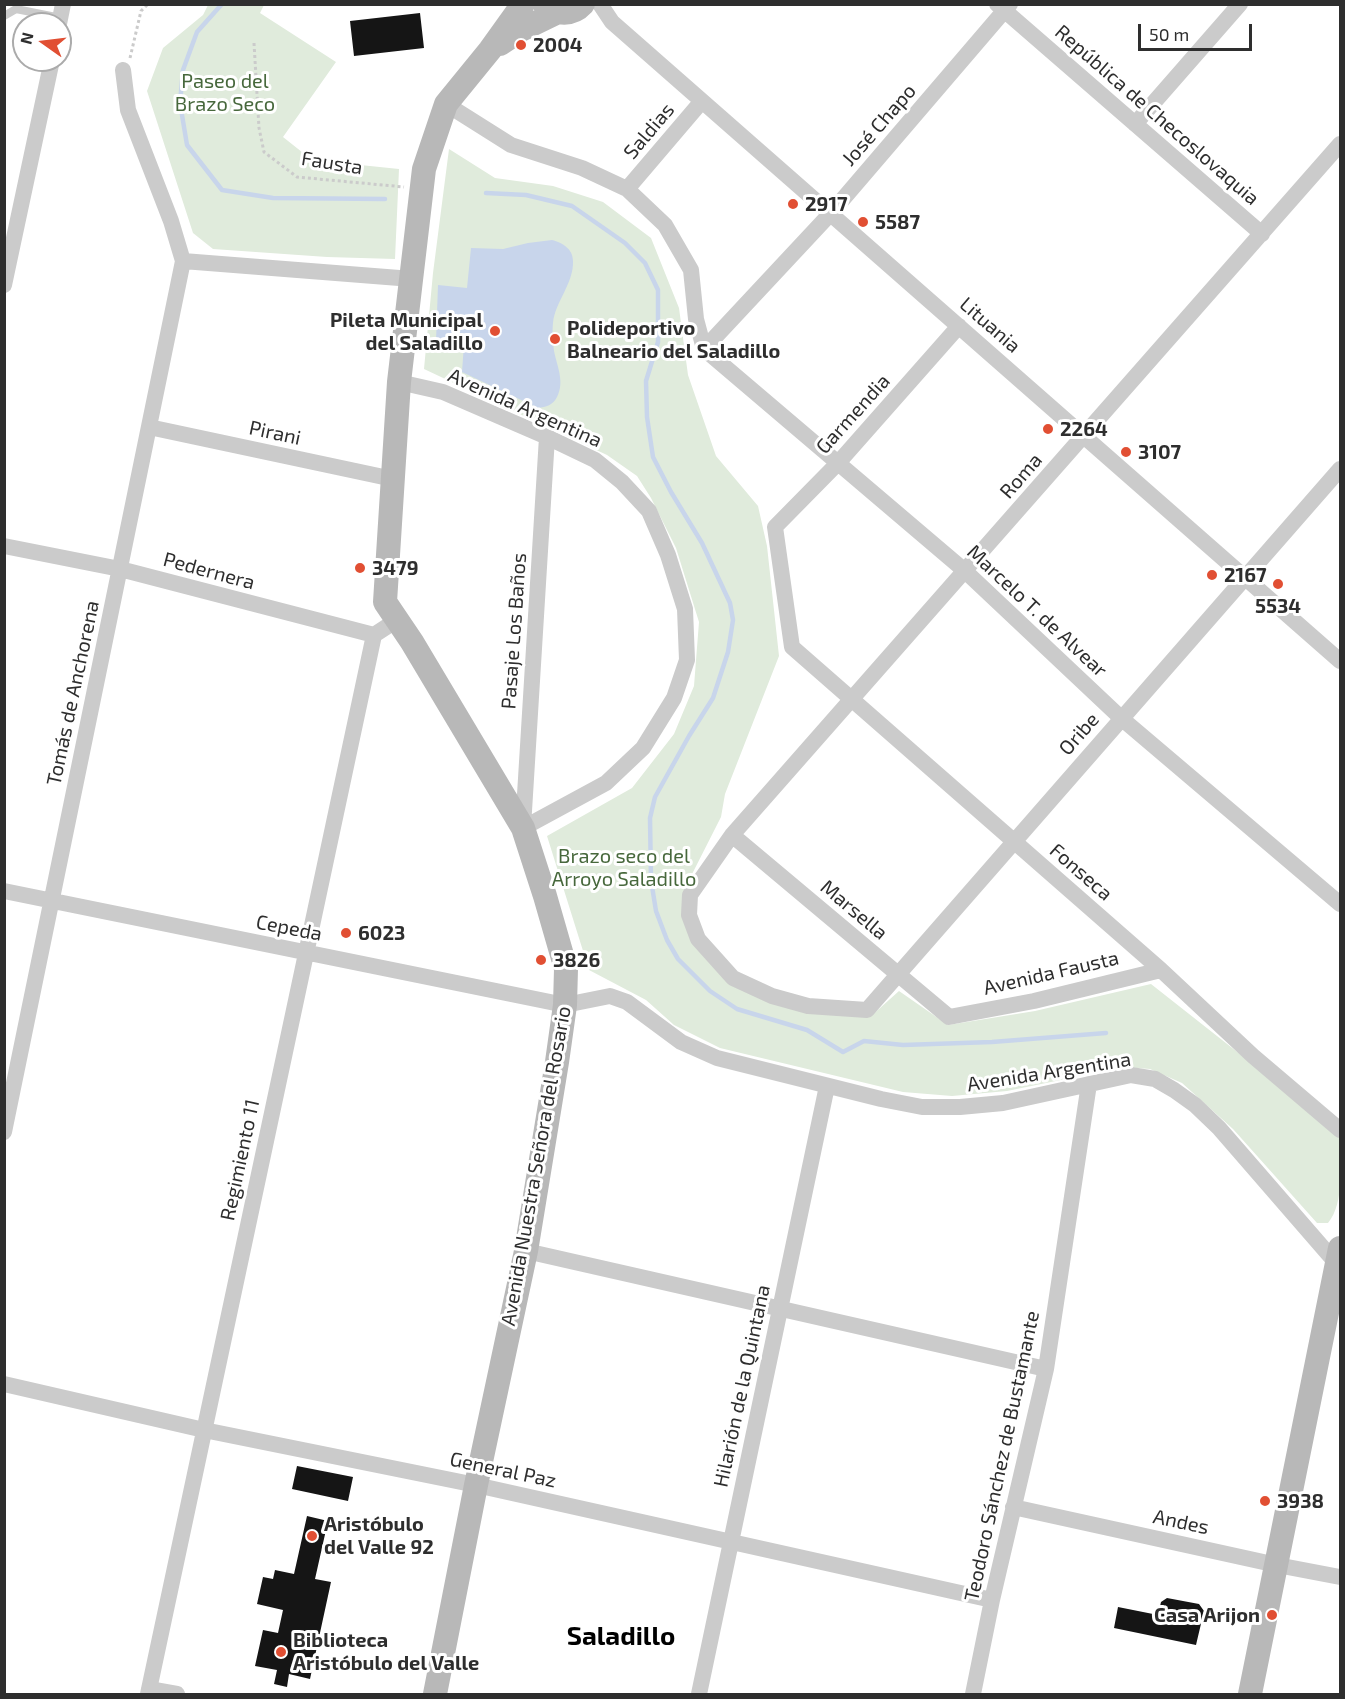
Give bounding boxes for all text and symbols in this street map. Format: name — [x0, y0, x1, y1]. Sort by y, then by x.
north arrow — [12, 12, 72, 72]
scale bar — [1141, 12, 1255, 50]
street label: República de Checoslovaquia — [1050, 20, 1264, 210]
text: 50 m — [1149, 23, 1189, 45]
text: N — [15, 30, 37, 46]
place label: 2004 — [533, 33, 583, 57]
marker: 2004 — [514, 38, 528, 52]
park label: Paseo del Brazo Seco — [175, 69, 275, 116]
street label: José Chapo — [837, 79, 921, 171]
street label: Saldias — [619, 98, 679, 164]
street label: Fausta — [300, 146, 364, 180]
place label: 2917 — [805, 192, 848, 216]
marker: 2917 — [786, 197, 800, 211]
place label: 5587 — [875, 210, 920, 234]
marker: 5587 — [856, 215, 870, 229]
street label: Lituania — [955, 292, 1025, 358]
place label: Pileta Municipal del Saladillo — [330, 308, 483, 355]
place label: Polideportivo Balneario del Saladillo — [567, 316, 780, 363]
marker: Pileta Municipal del Saladillo — [488, 324, 502, 338]
marker: Polideportivo Balneario del Saladillo — [548, 332, 562, 346]
street label: Avenida Argentina — [444, 363, 606, 453]
street label: Garmendia — [811, 369, 895, 459]
street label: Pirani — [247, 416, 303, 450]
place label: 2264 — [1060, 417, 1108, 441]
marker: 2264 — [1041, 422, 1055, 436]
place label: 3107 — [1138, 440, 1181, 464]
marker: 3107 — [1119, 445, 1133, 459]
street label: Roma — [995, 448, 1047, 504]
street label: Marcelo T. de Alvear — [962, 540, 1112, 682]
street label: Pedernera — [160, 547, 258, 595]
street label: Pasaje Los Baños — [497, 552, 531, 710]
place label: 3479 — [372, 556, 418, 580]
marker: 3479 — [353, 561, 367, 575]
place label: 2167 — [1224, 563, 1267, 587]
marker: 2167 — [1205, 568, 1219, 582]
marker: 5534 — [1271, 577, 1285, 591]
place label: 5534 — [1255, 594, 1301, 618]
street label: Tomás de Anchorena — [42, 598, 104, 788]
street label: Oribe — [1054, 708, 1104, 760]
street label: Fonseca — [1045, 838, 1117, 906]
park label: Brazo seco del Arroyo Saladillo — [552, 844, 696, 891]
street label: Marsella — [816, 875, 892, 945]
street label: Cepeda — [254, 910, 324, 946]
place label: 6023 — [358, 921, 405, 945]
marker: 6023 — [339, 926, 353, 940]
street label: Avenida Fausta — [981, 946, 1121, 1000]
place label: 3826 — [553, 948, 600, 972]
marker: 3826 — [534, 953, 548, 967]
street label: Avenida Nuestra Señora del Rosario — [496, 1004, 576, 1328]
street label: Avenida Argentina — [965, 1047, 1133, 1097]
street label: Regimiento 11 — [215, 1097, 265, 1223]
street label: Hilarión de la Quintana — [709, 1283, 775, 1489]
street label: Teodoro Sánchez de Bustamante — [959, 1309, 1045, 1603]
street label: General Paz — [448, 1447, 558, 1493]
place label: 3938 — [1277, 1489, 1324, 1513]
marker: 3938 — [1258, 1494, 1272, 1508]
street label: Andes — [1151, 1504, 1211, 1540]
place label: Aristóbulo del Valle 92 — [324, 1512, 434, 1559]
marker: Aristóbulo del Valle 92 — [305, 1529, 319, 1543]
place label: Casa Arijon — [1154, 1603, 1260, 1627]
marker: Casa Arijon — [1265, 1608, 1279, 1622]
district label: Saladillo — [567, 1620, 675, 1652]
place label: Biblioteca Aristóbulo del Valle — [293, 1628, 479, 1675]
marker: Biblioteca Aristóbulo del Valle — [274, 1645, 288, 1659]

